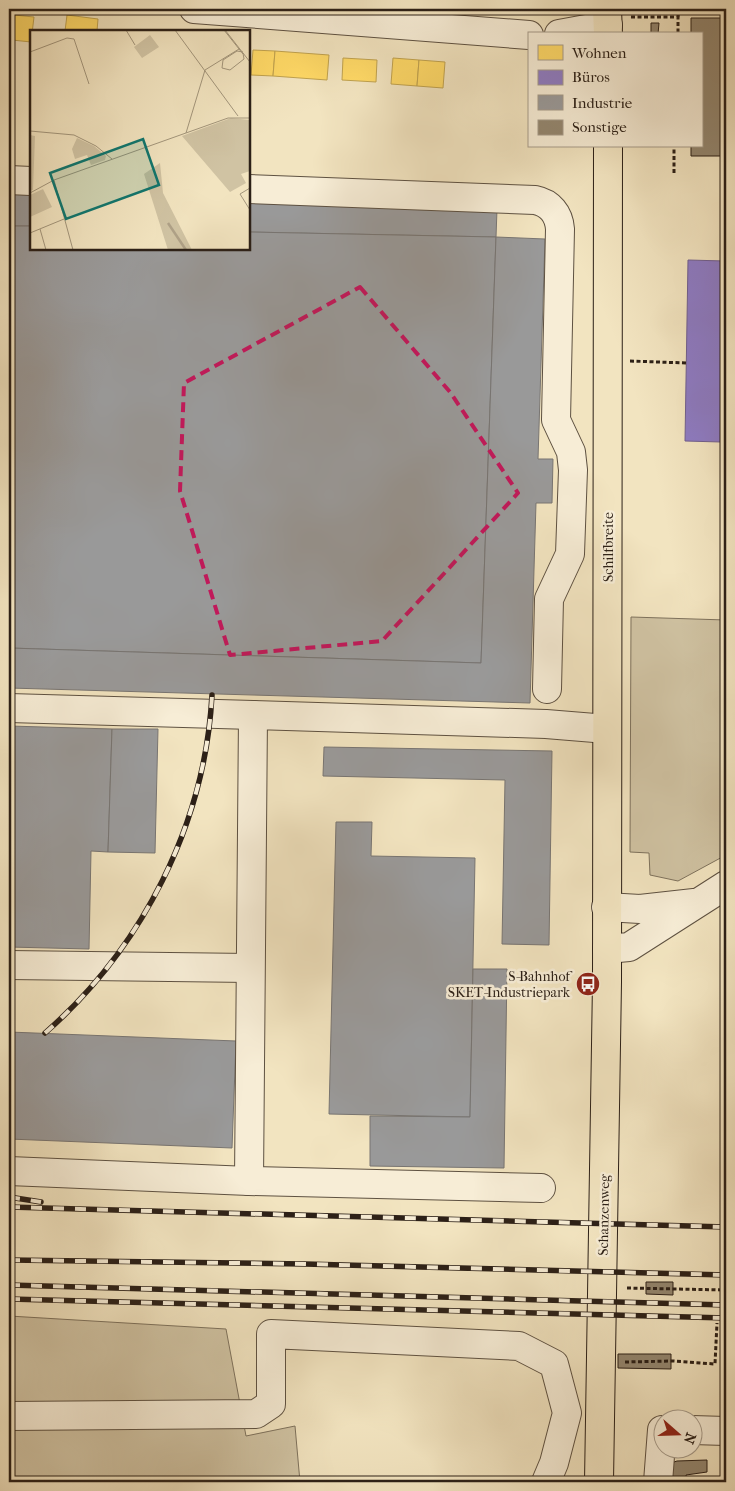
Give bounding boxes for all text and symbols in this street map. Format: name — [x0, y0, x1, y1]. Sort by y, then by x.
inset map — [30, 30, 250, 250]
legend — [528, 32, 702, 148]
text: Wohnen — [571, 44, 627, 62]
text: Büros — [572, 68, 610, 86]
text: Industrie — [572, 94, 633, 112]
text: Sonstige — [572, 118, 627, 136]
street label: Schilfbreite — [600, 512, 617, 582]
place label: S-Bahnhof SKET-Industriepark — [448, 968, 573, 1001]
bus stop icon: S-Bahnhof SKET-Industriepark — [575, 971, 601, 997]
street label: Schanzenweg — [595, 1174, 613, 1256]
north arrow — [652, 1408, 702, 1458]
text: N — [680, 1430, 700, 1447]

